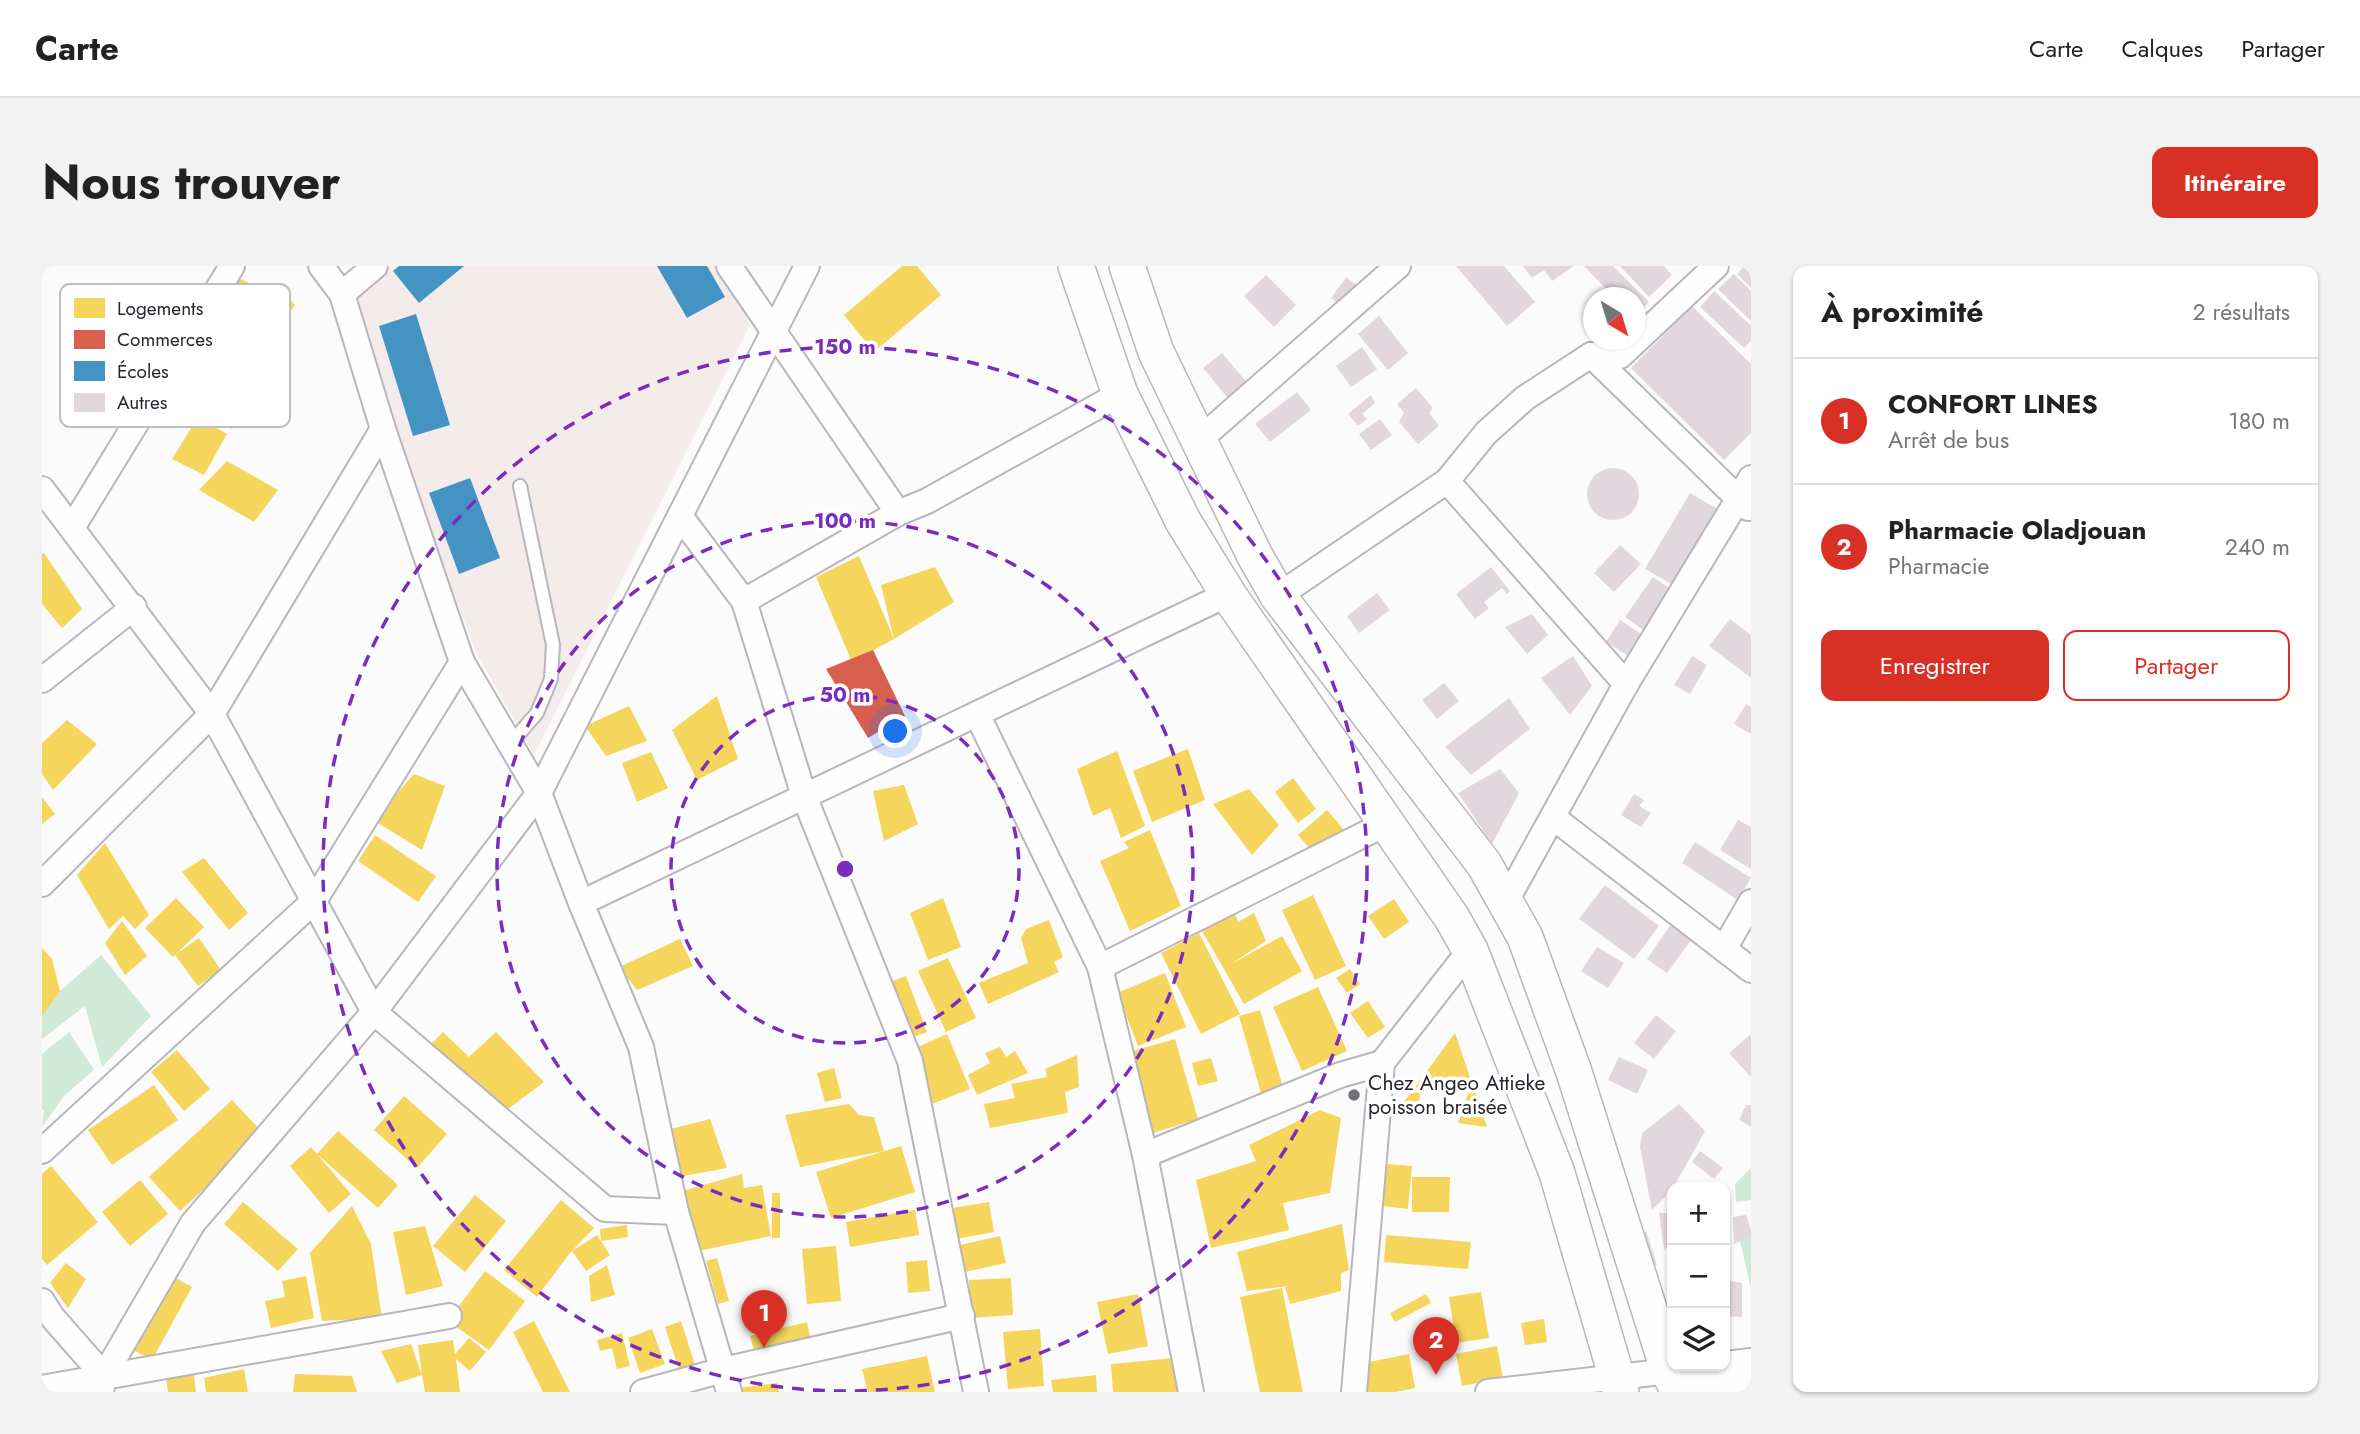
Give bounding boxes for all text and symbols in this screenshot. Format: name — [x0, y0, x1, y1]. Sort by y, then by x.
text: Carte — [35, 25, 119, 72]
text: Carte — [2029, 31, 2083, 66]
text: Calques — [2121, 31, 2203, 66]
text: Partager — [2241, 31, 2325, 66]
text: Nous trouver — [42, 147, 340, 217]
button: Itinéraire — [2152, 147, 2318, 218]
legend — [60, 284, 290, 427]
north arrow — [1583, 287, 1646, 350]
text: À proximité — [1821, 290, 1984, 333]
text: Logements — [117, 295, 204, 322]
text: 2 résultats — [2193, 295, 2290, 329]
text: Commerces — [117, 326, 213, 353]
text: 150 m — [814, 332, 876, 362]
text: Écoles — [117, 358, 169, 385]
text: CONFORT LINES — [1888, 385, 2098, 423]
text: Autres — [117, 389, 168, 416]
text: 1 — [1838, 404, 1850, 438]
text: 180 m — [2228, 404, 2290, 438]
text: Arrêt de bus — [1888, 423, 2009, 457]
text: 100 m — [814, 506, 876, 536]
text: Pharmacie Oladjouan — [1888, 511, 2147, 549]
text: 2 — [1836, 530, 1852, 564]
text: 240 m — [2225, 530, 2290, 564]
text: Pharmacie — [1888, 549, 1989, 583]
button: Enregistrer — [1821, 630, 2049, 701]
button: Partager — [2063, 630, 2290, 701]
text: 50 m — [820, 680, 870, 710]
your location — [878, 714, 912, 748]
centre of rings — [833, 857, 857, 881]
place label: Chez Angeo Attieke poisson braisée — [1368, 1068, 1545, 1122]
marker: Chez Angeo Attieke poisson braisée — [1346, 1087, 1362, 1103]
map controls — [1667, 1182, 1730, 1371]
button: + — [1667, 1182, 1730, 1245]
button: − — [1667, 1245, 1730, 1308]
pin: 1 — [741, 1290, 787, 1348]
button: layers — [1667, 1308, 1730, 1371]
pin: 2 — [1413, 1317, 1459, 1375]

